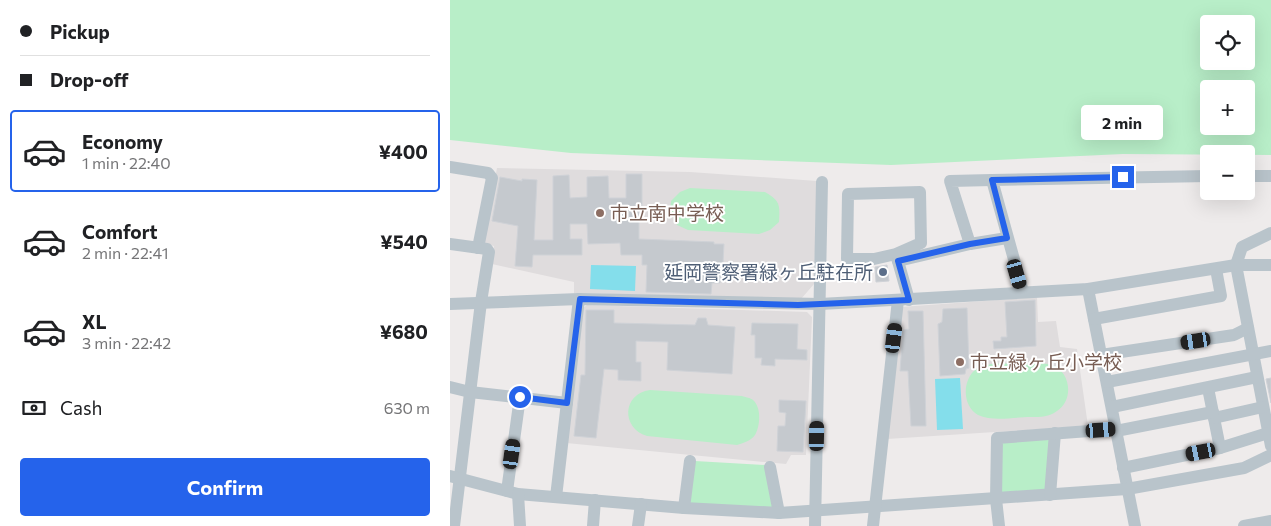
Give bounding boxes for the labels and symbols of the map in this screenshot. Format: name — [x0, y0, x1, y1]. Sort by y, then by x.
callout: 2 min — [1082, 104, 1164, 140]
route end — [1112, 166, 1134, 188]
place label: 市立南中学校 — [610, 201, 724, 224]
marker: 市立南中学校 — [594, 207, 606, 219]
car — [1005, 258, 1028, 290]
place label: 延岡警察署緑ヶ丘駐在所 — [664, 260, 873, 283]
marker: 延岡警察署緑ヶ丘駐在所 — [877, 266, 889, 278]
car — [884, 322, 903, 354]
car — [1180, 331, 1211, 351]
place label: 市立緑ヶ丘小学校 — [970, 350, 1122, 373]
marker: 市立緑ヶ丘小学校 — [954, 356, 966, 368]
route start — [509, 386, 531, 408]
car — [809, 421, 824, 451]
car — [1085, 421, 1116, 439]
car — [502, 438, 521, 470]
car — [1184, 442, 1217, 462]

